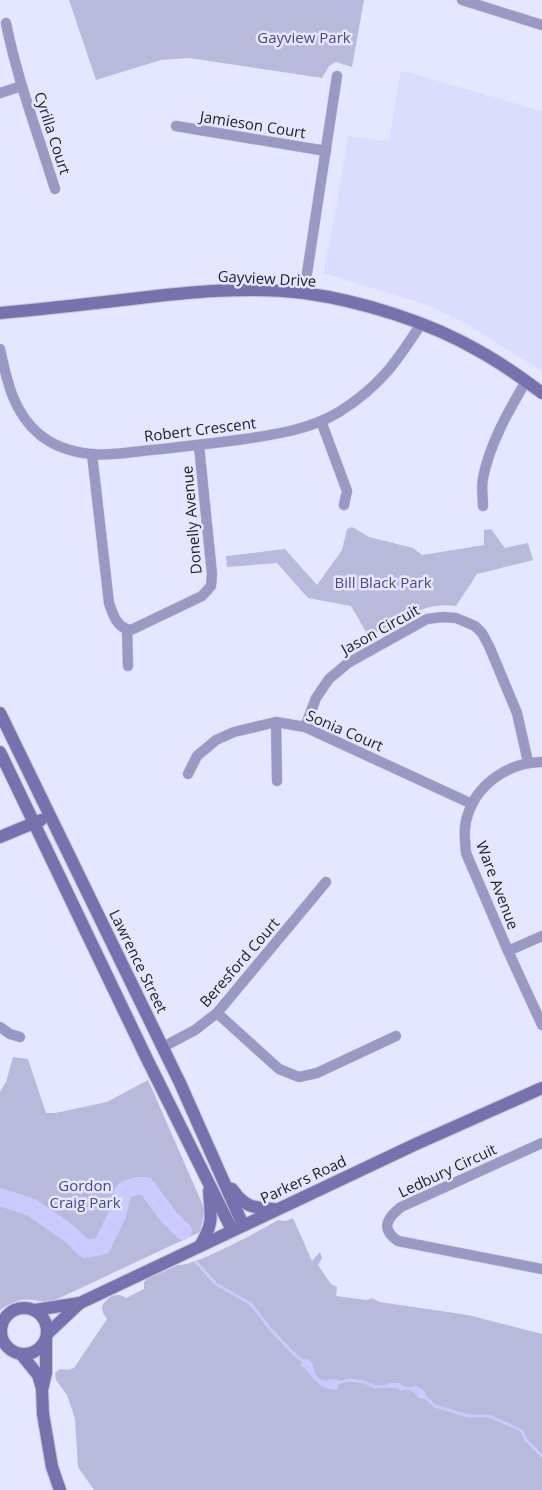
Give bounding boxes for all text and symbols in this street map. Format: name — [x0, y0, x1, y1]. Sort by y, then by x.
park label: Gayview Park — [257, 27, 351, 47]
street label: Cyrilla Court — [30, 89, 76, 177]
street label: Jamieson Court — [197, 105, 307, 142]
street label: Gayview Drive — [217, 265, 317, 291]
street label: Robert Crescent — [143, 412, 257, 446]
street label: Donelly Avenue — [176, 465, 206, 575]
park label: Bill Black Park — [334, 572, 432, 592]
street label: Jason Circuit — [336, 599, 423, 660]
street label: Sonia Court — [304, 705, 386, 755]
street label: Ware Avenue — [472, 838, 524, 932]
street label: Lawrence Street — [105, 906, 173, 1016]
street label: Beresford Court — [195, 913, 283, 1011]
street label: Ledbury Circuit — [395, 1138, 499, 1202]
street label: Parkers Road — [257, 1150, 349, 1208]
park label: Gordon Craig Park — [49, 1175, 121, 1212]

